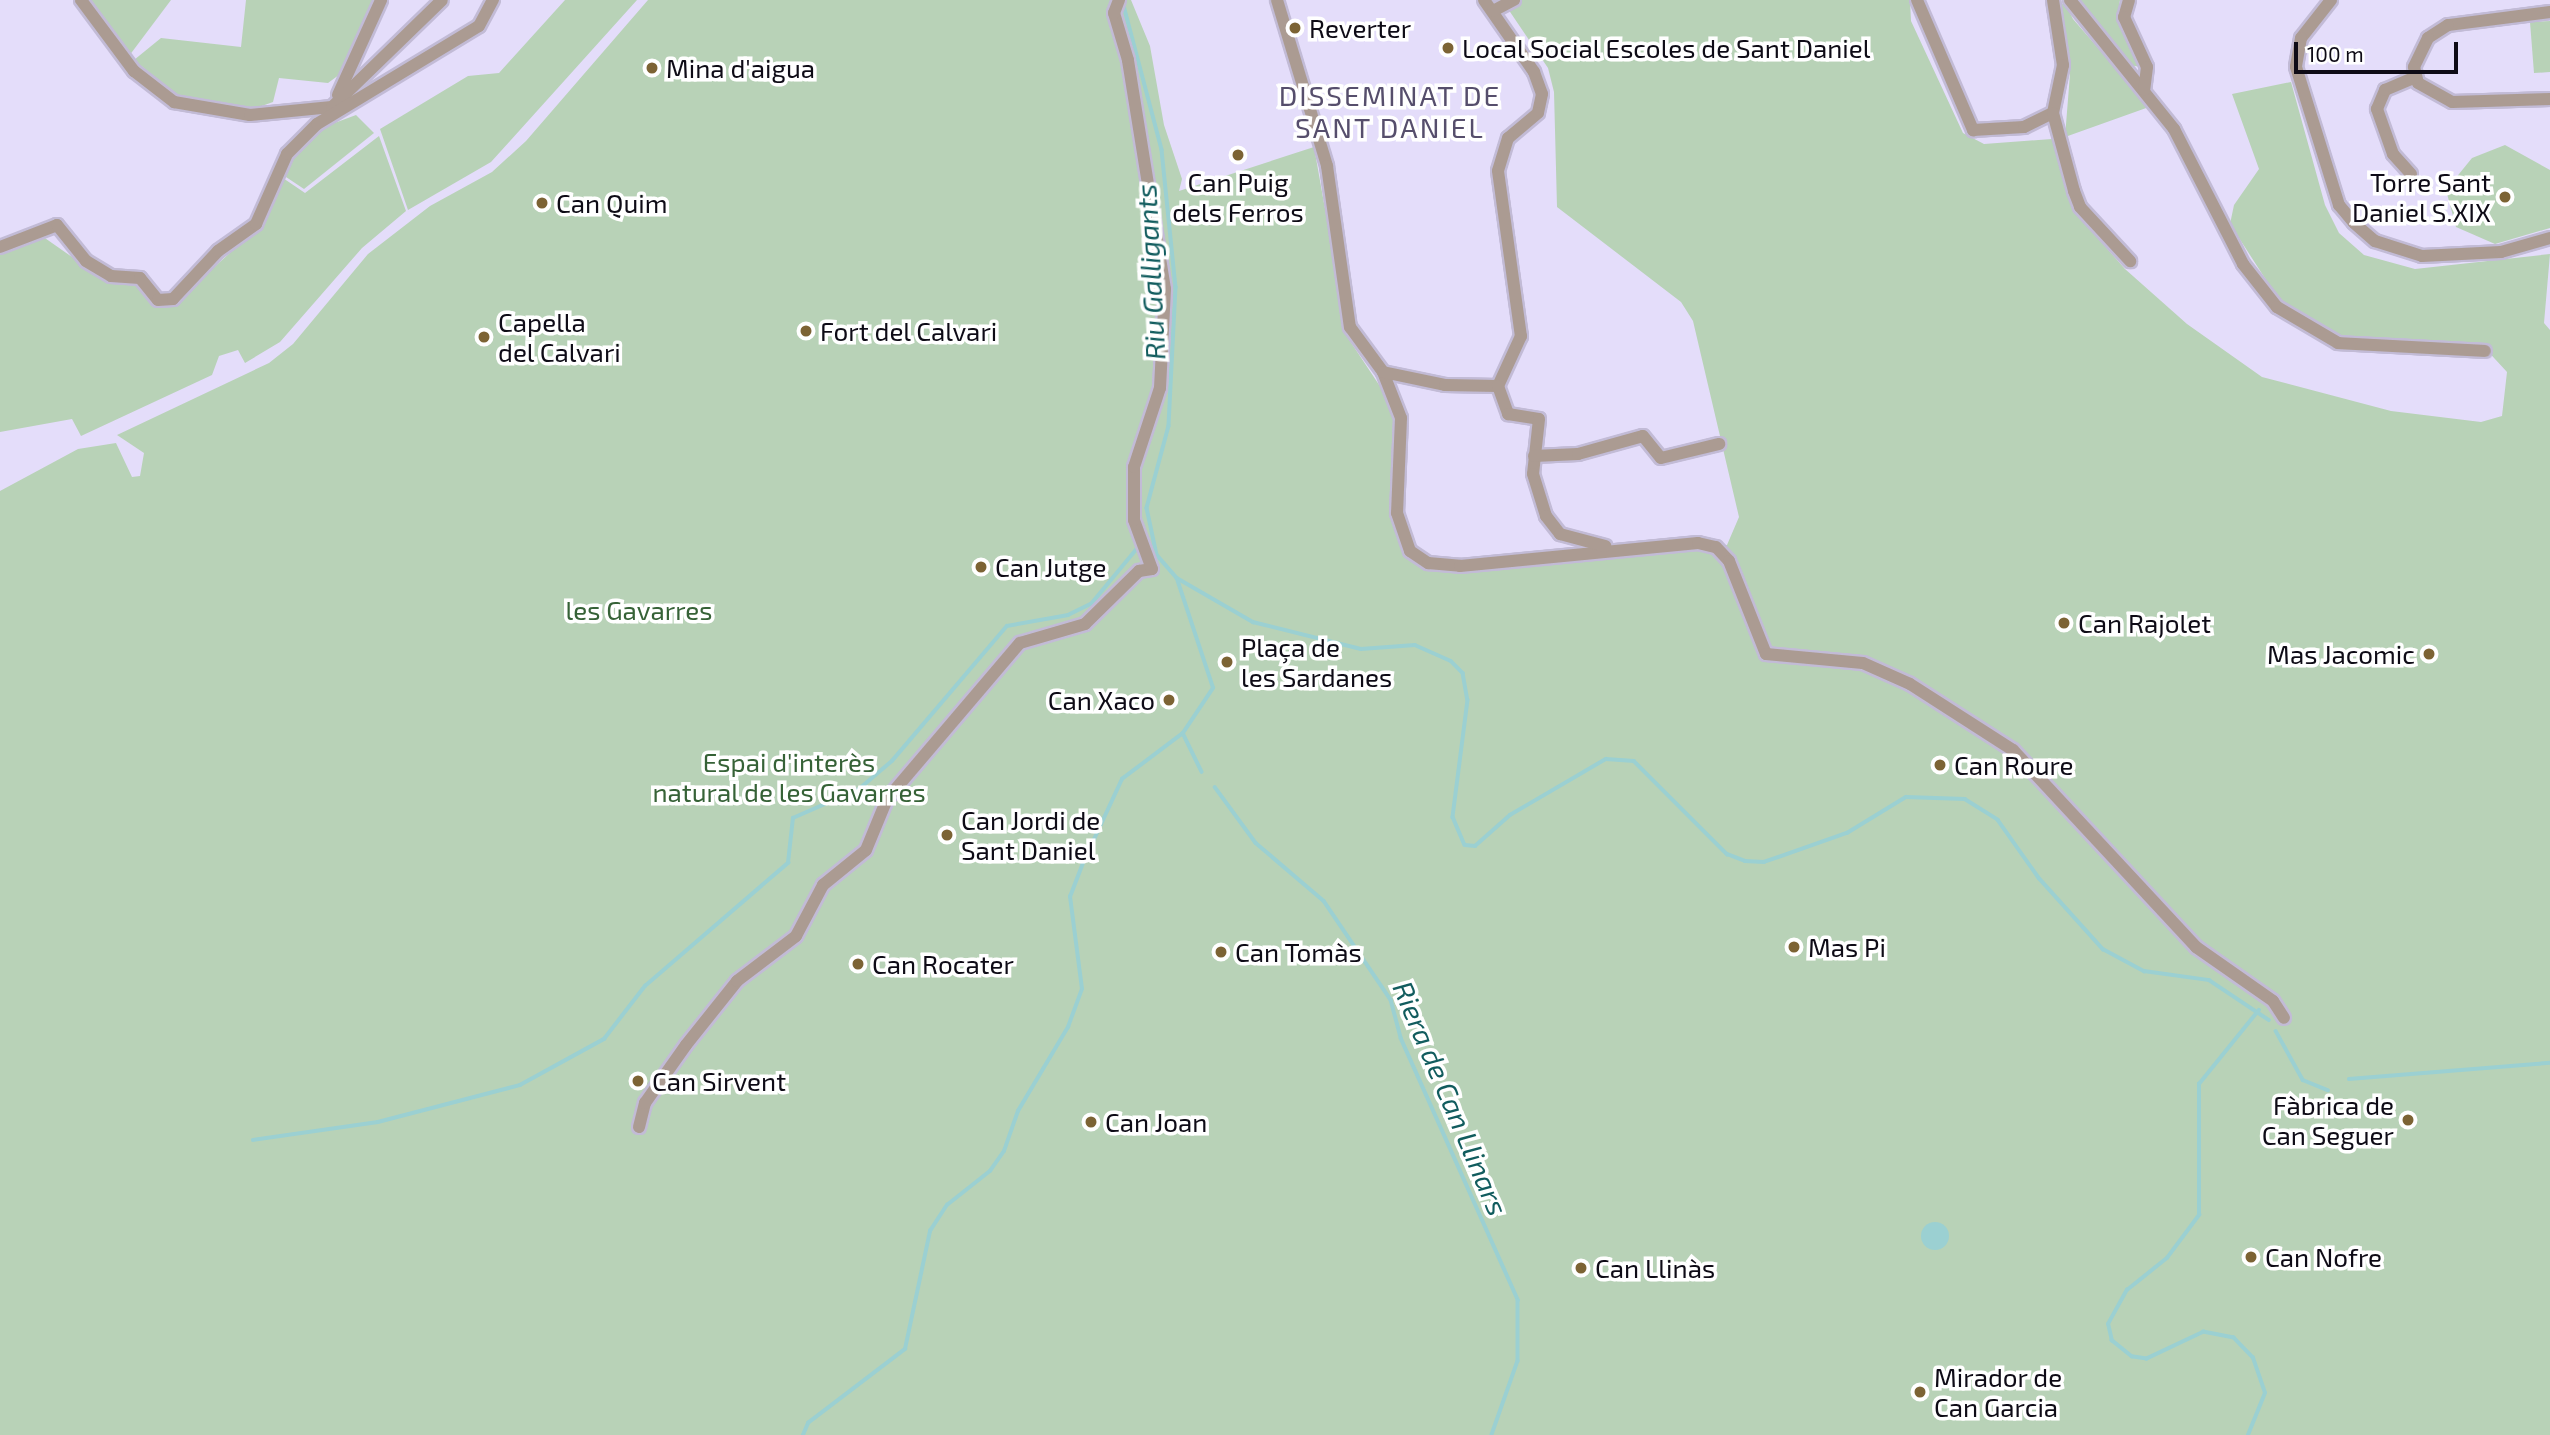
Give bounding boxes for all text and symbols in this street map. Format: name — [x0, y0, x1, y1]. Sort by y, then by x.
place label: Reverter — [1309, 12, 1411, 44]
marker: Reverter — [1287, 20, 1303, 36]
scale bar — [2298, 28, 2462, 72]
place label: Local Social Escoles de Sant Daniel — [1462, 32, 1872, 64]
marker: Local Social Escoles de Sant Daniel — [1440, 40, 1456, 56]
text: 100 m — [2307, 41, 2364, 66]
place label: Mina d'aigua — [666, 52, 815, 84]
marker: Mina d'aigua — [644, 60, 660, 76]
district label: DISSEMINAT DE SANT DANIEL — [1280, 78, 1500, 144]
marker: Can Puig dels Ferros — [1230, 147, 1246, 163]
place label: Can Puig dels Ferros — [1172, 166, 1304, 228]
place label: Torre Sant Daniel S.XIX — [2351, 166, 2491, 228]
water label: Riu Galligants — [1129, 183, 1171, 361]
place label: Can Quim — [556, 187, 667, 219]
marker: Torre Sant Daniel S.XIX — [2497, 189, 2513, 205]
marker: Can Quim — [534, 195, 550, 211]
place label: Capella del Calvari — [498, 306, 621, 368]
place label: Fort del Calvari — [820, 315, 998, 347]
marker: Fort del Calvari — [798, 323, 814, 339]
marker: Capella del Calvari — [476, 329, 492, 345]
place label: Can Jutge — [995, 551, 1107, 583]
marker: Can Jutge — [973, 559, 989, 575]
park label: les Gavarres — [566, 594, 712, 626]
place label: Can Rajolet — [2078, 607, 2211, 639]
marker: Can Rajolet — [2056, 615, 2072, 631]
place label: Plaça de les Sardanes — [1241, 631, 1392, 692]
place label: Mas Jacomic — [2267, 638, 2415, 670]
marker: Mas Jacomic — [2421, 646, 2437, 662]
marker: Plaça de les Sardanes — [1219, 654, 1235, 670]
place label: Can Xaco — [1048, 684, 1155, 716]
marker: Can Xaco — [1161, 692, 1177, 708]
park label: Espai d'interès natural de les Gavarres — [652, 746, 926, 808]
place label: Can Roure — [1954, 749, 2074, 781]
marker: Can Roure — [1932, 757, 1948, 773]
place label: Can Jordi de Sant Daniel — [961, 804, 1101, 866]
marker: Can Jordi de Sant Daniel — [939, 827, 955, 843]
place label: Mas Pi — [1808, 931, 1886, 963]
place label: Can Tomàs — [1235, 936, 1362, 968]
marker: Mas Pi — [1786, 939, 1802, 955]
marker: Can Tomàs — [1213, 944, 1229, 960]
place label: Can Rocater — [872, 948, 1014, 980]
marker: Can Rocater — [850, 956, 866, 972]
water label: Riera de Can Llinars — [1387, 976, 1515, 1220]
place label: Can Sirvent — [652, 1065, 786, 1097]
marker: Can Sirvent — [630, 1073, 646, 1089]
place label: Fàbrica de Can Seguer — [2262, 1089, 2394, 1150]
place label: Can Joan — [1105, 1106, 1208, 1138]
marker: Fàbrica de Can Seguer — [2400, 1112, 2416, 1128]
marker: Can Joan — [1083, 1114, 1099, 1130]
place label: Can Nofre — [2265, 1241, 2382, 1273]
marker: Can Nofre — [2243, 1249, 2259, 1265]
place label: Can Llinàs — [1595, 1252, 1715, 1284]
marker: Can Llinàs — [1573, 1260, 1589, 1276]
place label: Mirador de Can Garcia — [1934, 1361, 2063, 1422]
marker: Mirador de Can Garcia — [1912, 1384, 1928, 1400]

